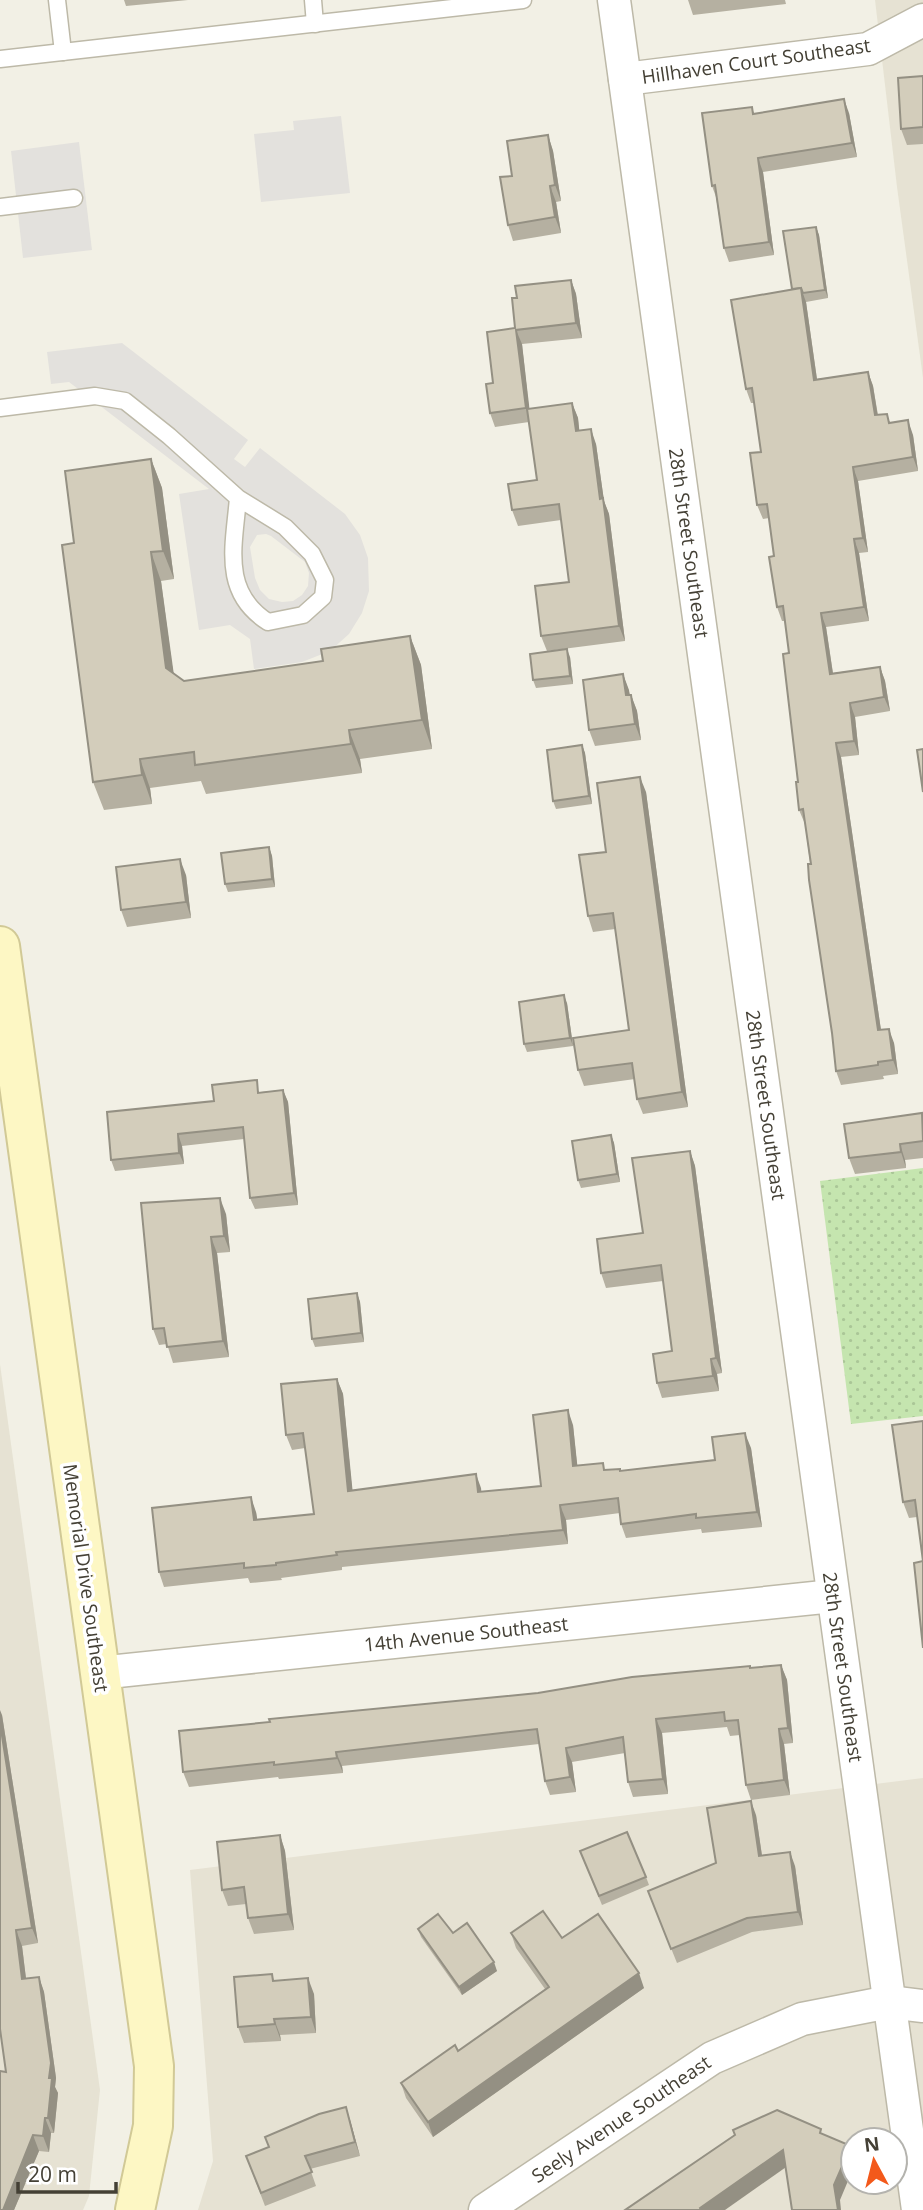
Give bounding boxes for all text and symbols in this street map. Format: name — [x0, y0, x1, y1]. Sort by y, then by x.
street label: Hillhaven Court Southeast — [640, 32, 872, 90]
street label: 28th Street Southeast — [663, 446, 715, 640]
street label: 28th Street Southeast — [740, 1008, 792, 1202]
street label: Memorial Drive Southeast — [57, 1462, 115, 1694]
street label: 28th Street Southeast — [817, 1570, 869, 1764]
street label: 14th Avenue Southeast — [363, 1610, 570, 1658]
street label: Seely Avenue Southeast — [526, 2049, 716, 2189]
north arrow — [839, 2126, 909, 2196]
text: N — [863, 2130, 881, 2158]
scale bar — [18, 2150, 116, 2194]
text: 20 m — [28, 2160, 77, 2188]

